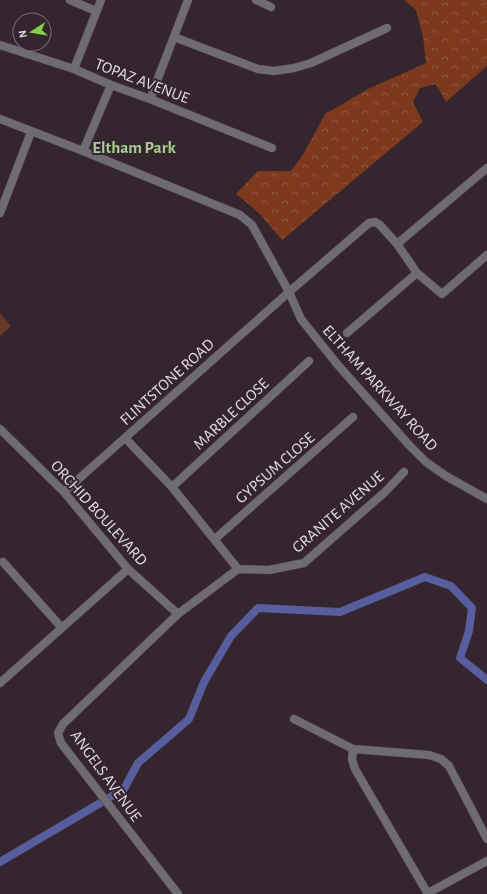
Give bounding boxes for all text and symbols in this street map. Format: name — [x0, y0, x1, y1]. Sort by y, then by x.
north arrow — [12, 12, 52, 52]
text: N — [17, 29, 29, 39]
street label: TOPAZ AVENUE — [93, 56, 192, 106]
district label: Eltham Park — [92, 139, 176, 156]
street label: ELTHAM PARKWAY ROAD — [320, 322, 440, 454]
street label: FLINTSTONE ROAD — [117, 336, 217, 428]
street label: MARBLE CLOSE — [190, 375, 272, 453]
street label: GYPSUM CLOSE — [232, 429, 318, 507]
street label: ORCHID BOULEVARD — [48, 457, 150, 569]
street label: GRANITE AVENUE — [289, 468, 387, 556]
street label: ANGELS AVENUE — [68, 727, 144, 825]

